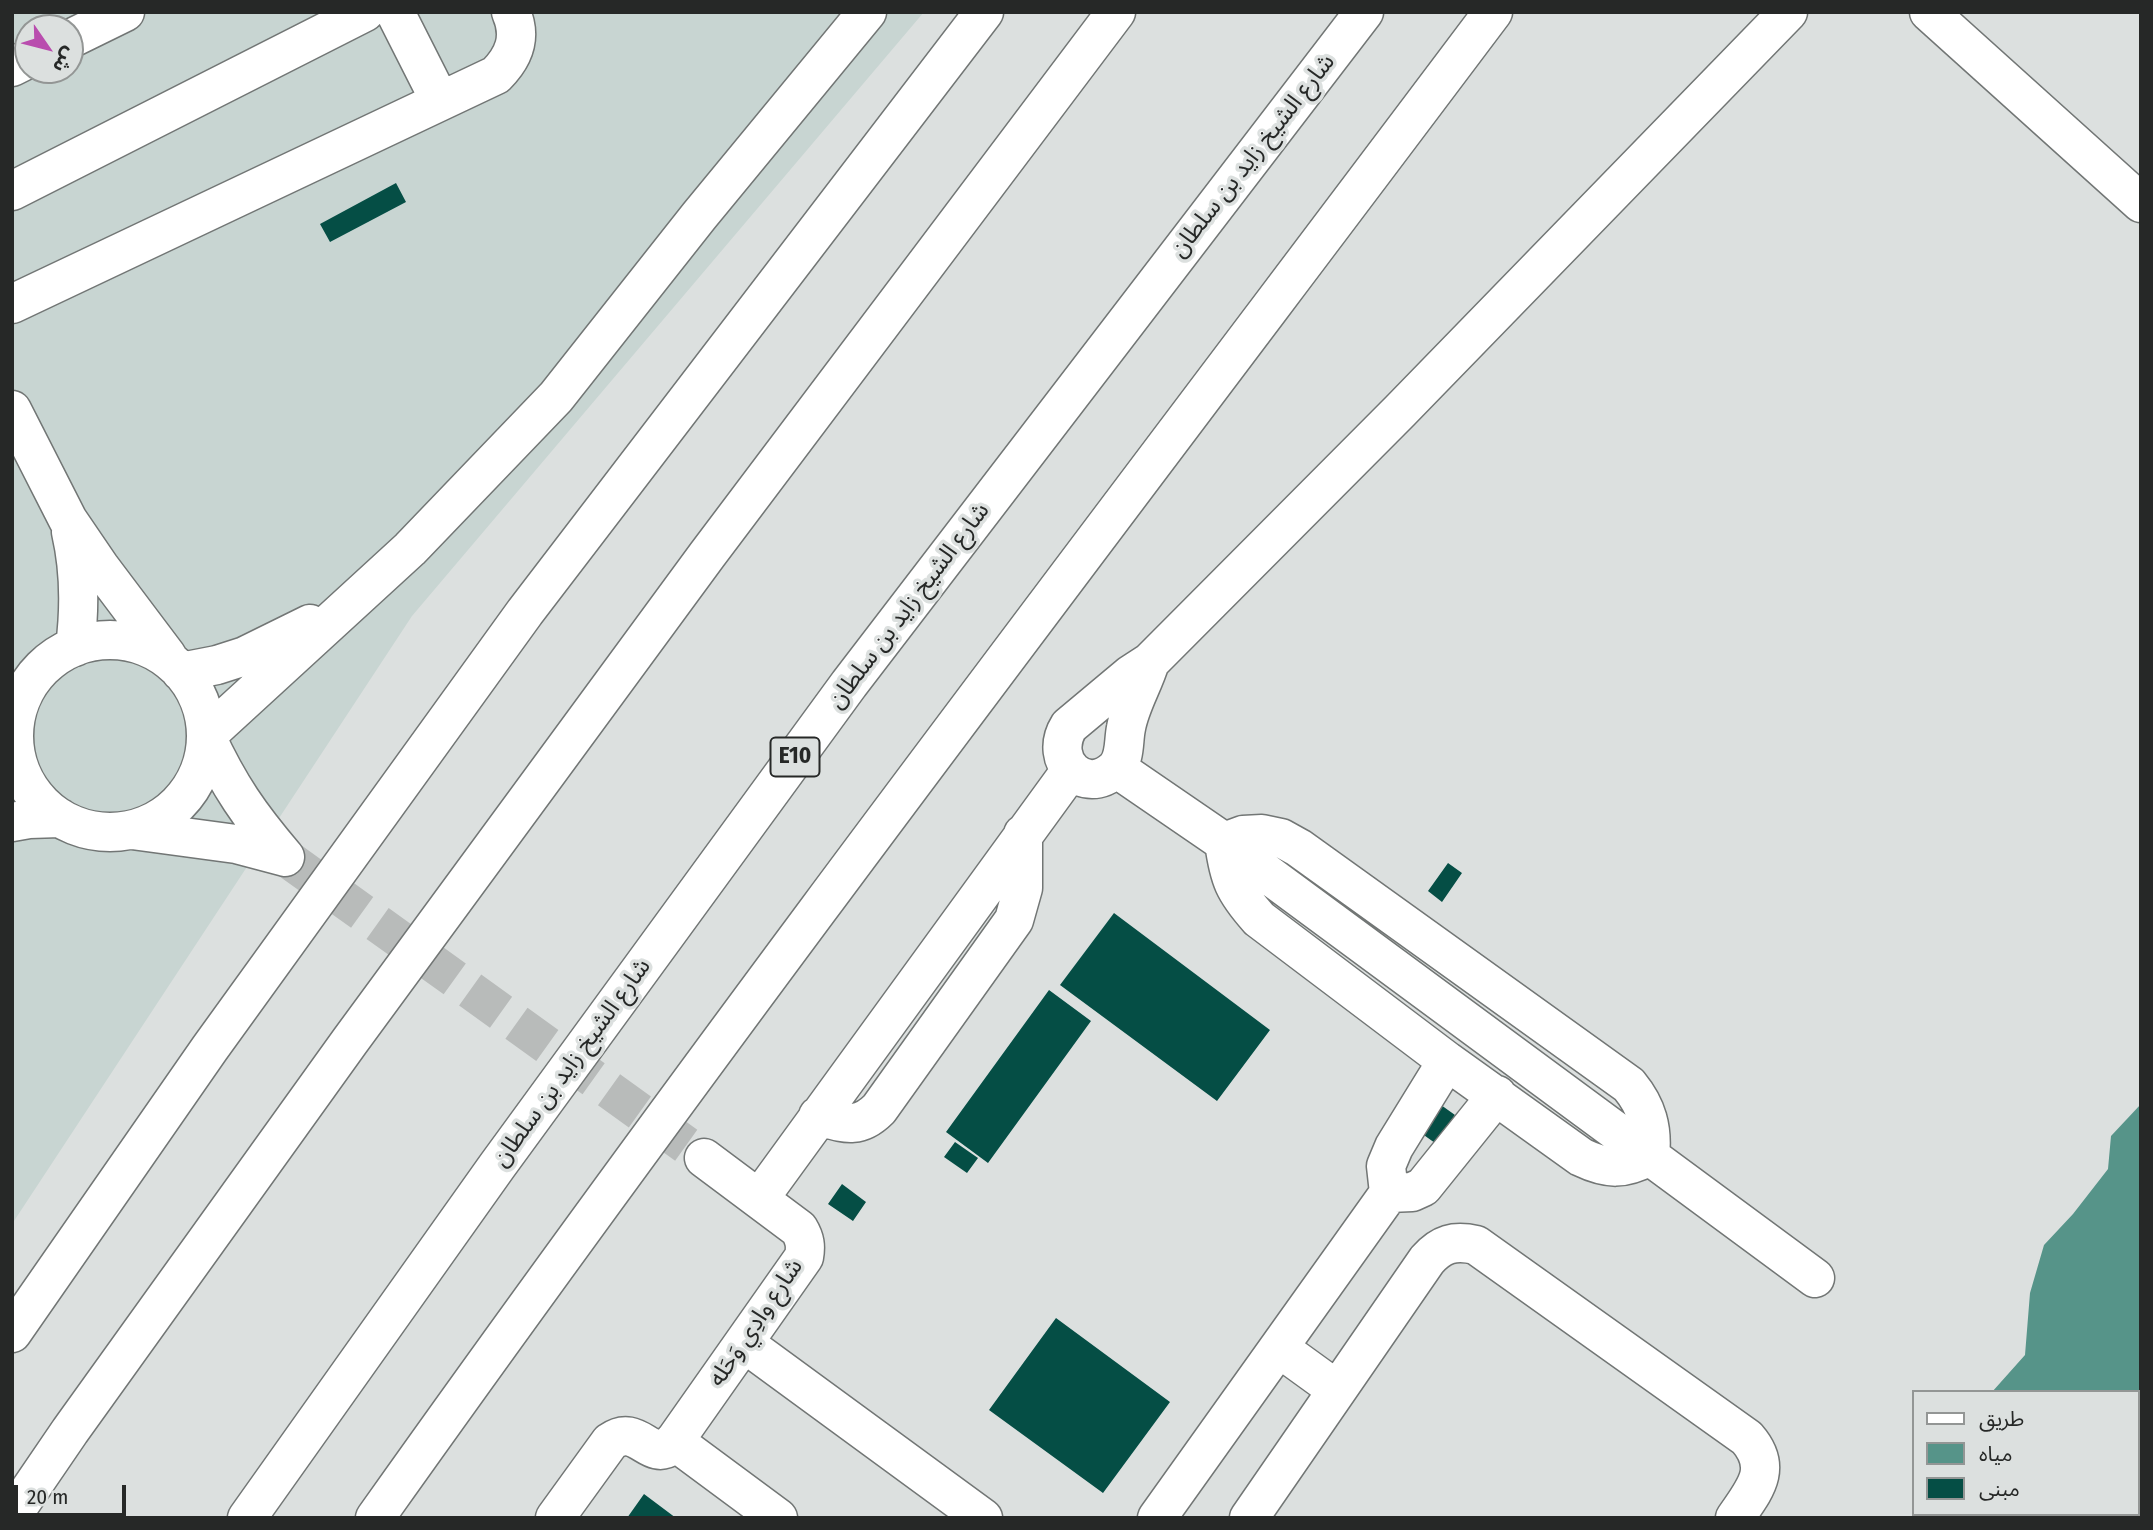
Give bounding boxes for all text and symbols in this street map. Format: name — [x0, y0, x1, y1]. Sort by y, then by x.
north arrow — [14, 14, 84, 84]
text: ش — [48, 43, 82, 77]
street label: شارع الشيخ زايد بن سلطان — [1165, 48, 1341, 264]
street label: شارع الشيخ زايد بن سلطان — [822, 497, 996, 715]
road number: E10 — [770, 737, 820, 776]
street label: شارع الشيخ زايد بن سلطان — [487, 953, 657, 1173]
street label: شارع وادِي وَحَله — [703, 1254, 809, 1392]
legend — [1912, 1390, 2139, 1516]
text: طريق — [1979, 1406, 2024, 1432]
text: مياه — [1979, 1441, 2012, 1467]
scale bar — [18, 1470, 130, 1514]
text: مبنى — [1979, 1476, 2020, 1502]
text: 20 m — [27, 1484, 68, 1510]

